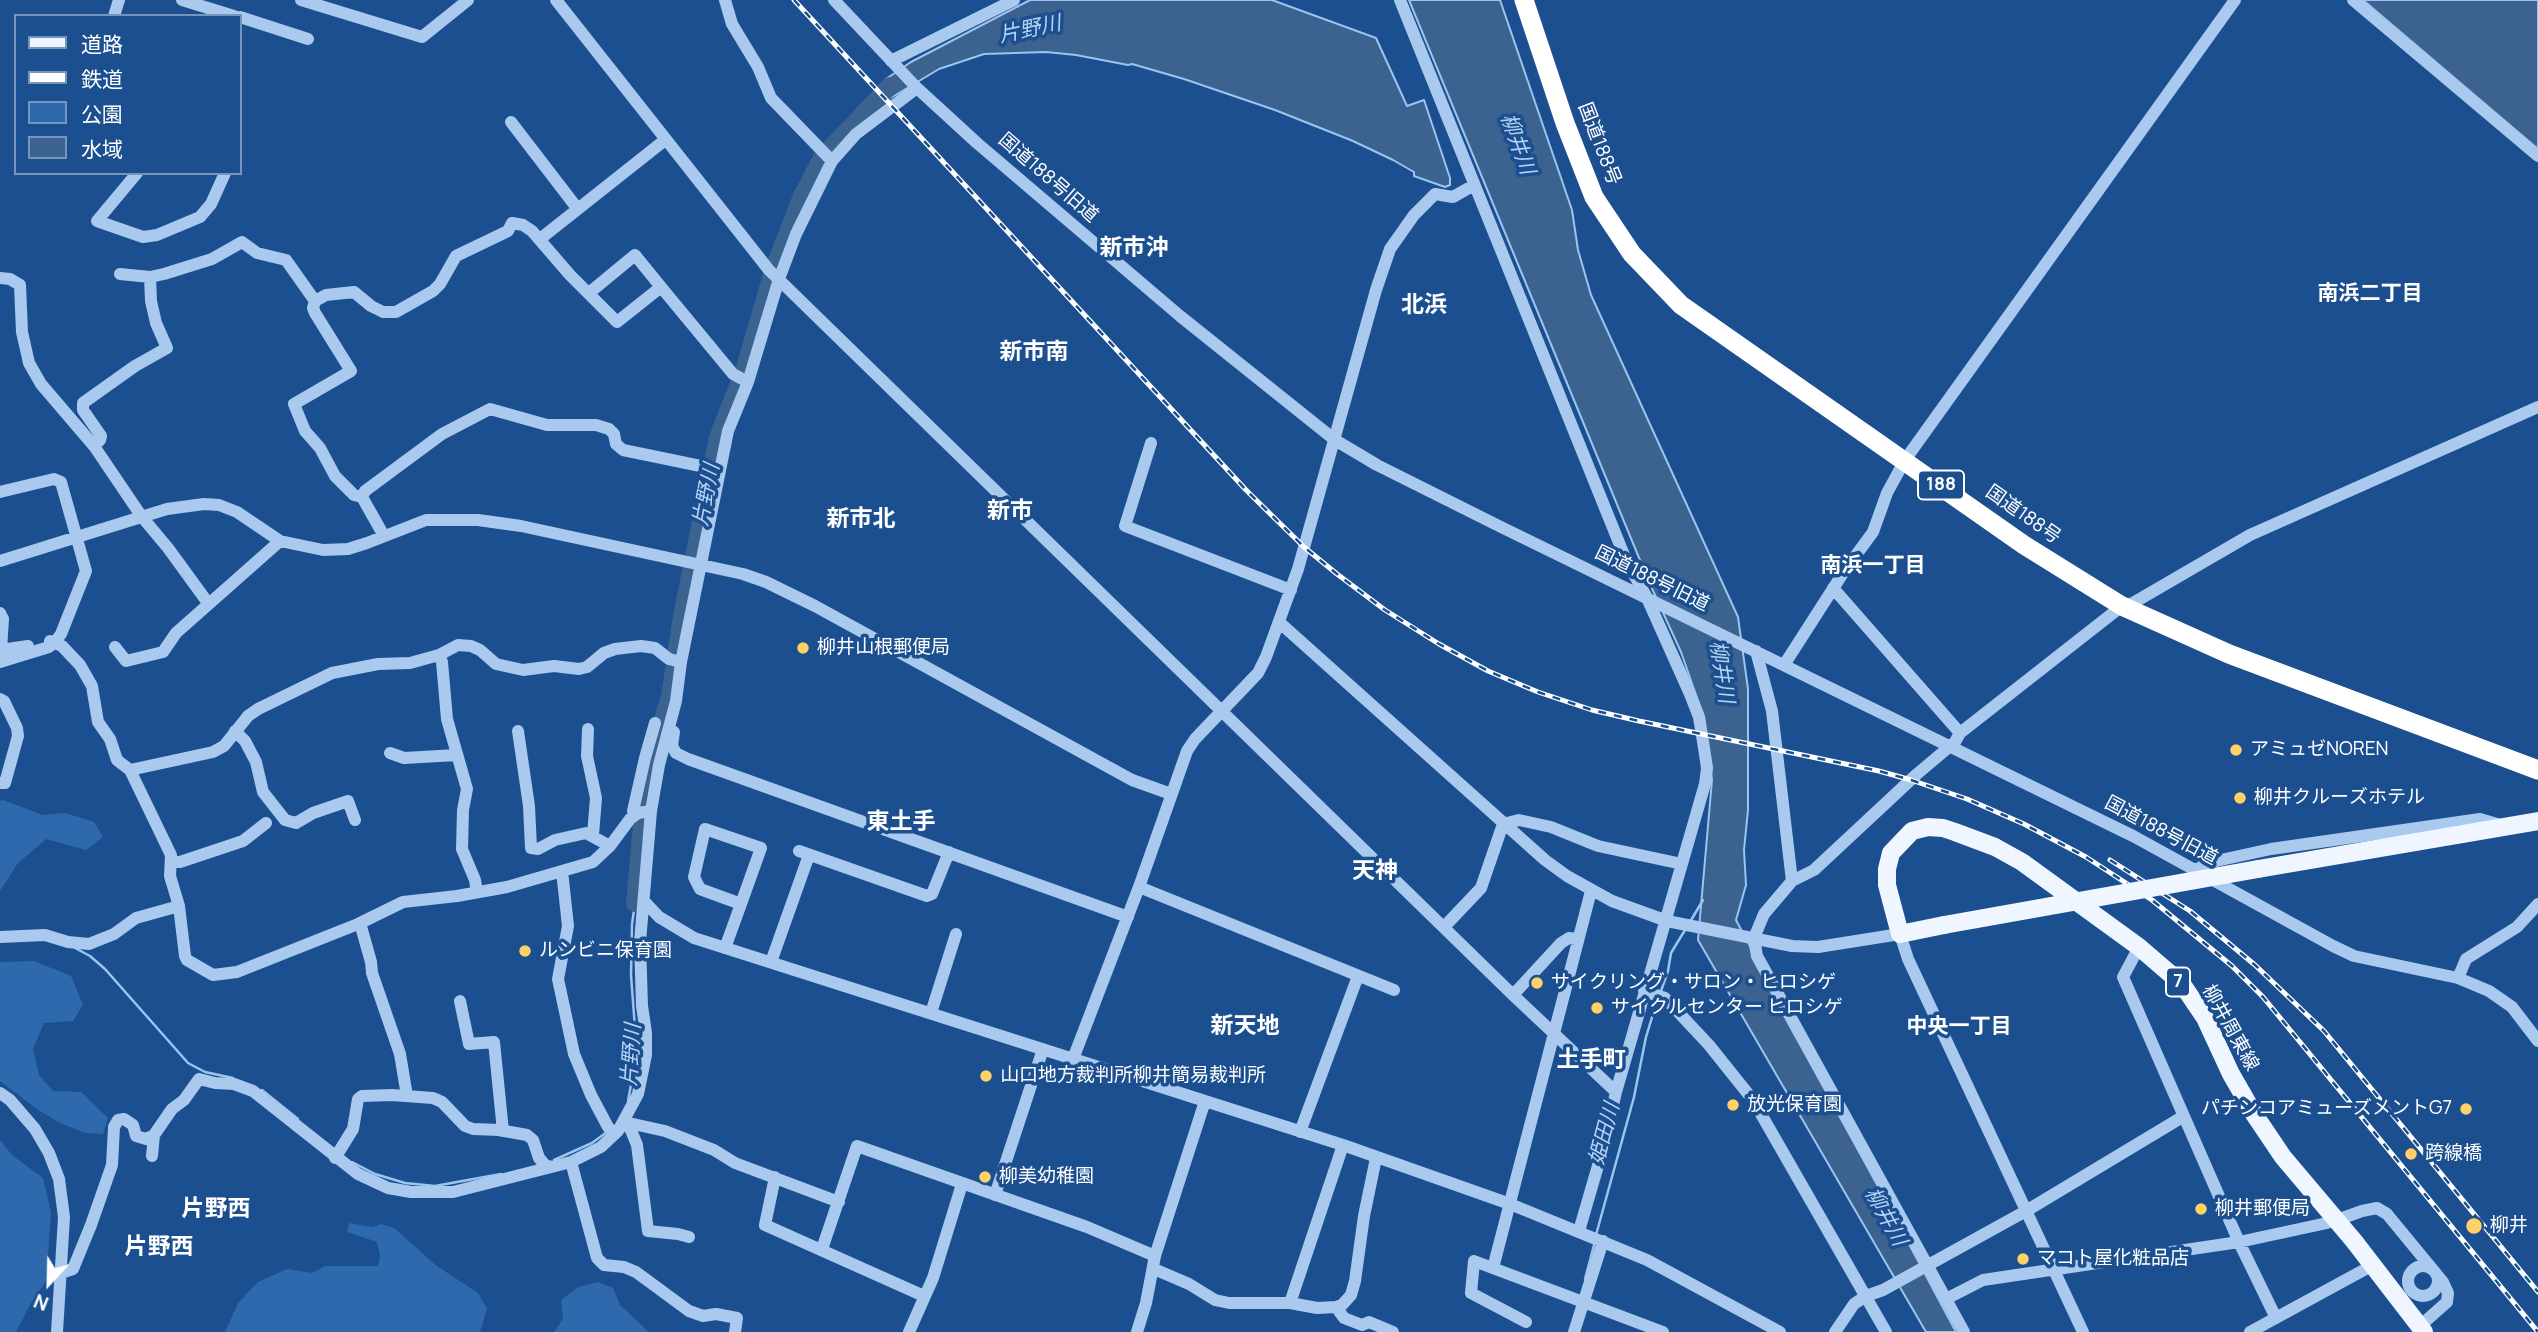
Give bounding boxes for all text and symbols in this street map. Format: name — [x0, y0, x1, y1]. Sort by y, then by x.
water label: 片野川 — [997, 11, 1063, 49]
legend — [14, 14, 242, 175]
text: 道路 — [81, 30, 123, 58]
text: 鉄道 — [81, 65, 123, 93]
text: 公園 — [81, 100, 123, 128]
street label: 国道188号 — [1573, 100, 1625, 188]
water label: 柳井川 — [1494, 110, 1540, 178]
street label: 国道188号旧道 — [994, 129, 1102, 227]
text: 水域 — [81, 135, 123, 163]
district label: 新市沖 — [1100, 235, 1168, 263]
district label: 南浜二丁目 — [2318, 281, 2422, 307]
district label: 北浜 — [1401, 292, 1447, 320]
district label: 新市南 — [1000, 339, 1068, 367]
water label: 片野川 — [689, 462, 725, 528]
road number: 188 — [1918, 471, 1964, 500]
street label: 国道188号 — [1981, 481, 2065, 549]
district label: 新市 — [987, 498, 1033, 526]
district label: 新市北 — [827, 506, 895, 534]
street label: 国道188号旧道 — [1591, 541, 1713, 617]
district label: 南浜一丁目 — [1821, 553, 1925, 579]
place label: 柳井山根郵便局 — [817, 637, 950, 659]
water label: 柳井川 — [1704, 639, 1738, 705]
marker: 柳井山根郵便局 — [795, 640, 811, 656]
place label: アミュゼNOREN — [2250, 739, 2389, 761]
marker: アミュゼNOREN — [2228, 742, 2244, 758]
place label: 柳井クルーズホテル — [2254, 787, 2425, 809]
marker: 柳井クルーズホテル — [2232, 790, 2248, 806]
street label: 国道188号旧道 — [2101, 792, 2221, 870]
district label: 東土手 — [867, 809, 935, 837]
district label: 天神 — [1352, 858, 1398, 886]
place label: ルンビニ保育園 — [539, 940, 672, 962]
marker: ルンビニ保育園 — [517, 943, 533, 959]
road number: 7 — [2166, 967, 2190, 996]
place label: サイクリング・サロン・ヒロシゲ — [1551, 972, 1836, 994]
marker: サイクリング・サロン・ヒロシゲ — [1529, 975, 1545, 991]
street label: 柳井周東線 — [2197, 981, 2263, 1075]
place label: サイクルセンター ヒロシゲ — [1611, 997, 1843, 1019]
marker: サイクルセンター ヒロシゲ — [1589, 1000, 1605, 1016]
district label: 新天地 — [1211, 1013, 1279, 1041]
district label: 中央一丁目 — [1907, 1014, 2011, 1040]
water label: 片野川 — [617, 1023, 647, 1087]
district label: 土手町 — [1557, 1047, 1625, 1075]
place label: 山口地方裁判所柳井簡易裁判所 — [1000, 1065, 1266, 1087]
marker: 山口地方裁判所柳井簡易裁判所 — [978, 1068, 994, 1084]
place label: 放光保育園 — [1747, 1094, 1842, 1116]
marker: 放光保育園 — [1725, 1097, 1741, 1113]
place label: パチンコアミューズメントG7 — [2201, 1098, 2452, 1120]
water label: 姫田川 — [1585, 1100, 1625, 1168]
marker: パチンコアミューズメントG7 — [2458, 1101, 2474, 1117]
place label: 跨線橋 — [2425, 1143, 2482, 1165]
marker: 跨線橋 — [2403, 1146, 2419, 1162]
place label: 柳美幼稚園 — [999, 1166, 1094, 1188]
marker: 柳美幼稚園 — [977, 1169, 993, 1185]
water label: 柳井川 — [1859, 1183, 1911, 1251]
district label: 片野西 — [182, 1196, 250, 1224]
place label: 柳井郵便局 — [2215, 1198, 2310, 1220]
marker: 柳井郵便局 — [2193, 1201, 2209, 1217]
place label: 柳井 — [2490, 1215, 2528, 1237]
marker: 柳井 — [2464, 1216, 2484, 1236]
district label: 片野西 — [125, 1234, 193, 1262]
north arrow — [14, 1248, 84, 1318]
place label: マコト屋化粧品店 — [2037, 1248, 2189, 1270]
marker: マコト屋化粧品店 — [2015, 1251, 2031, 1267]
text: N — [30, 1288, 52, 1317]

